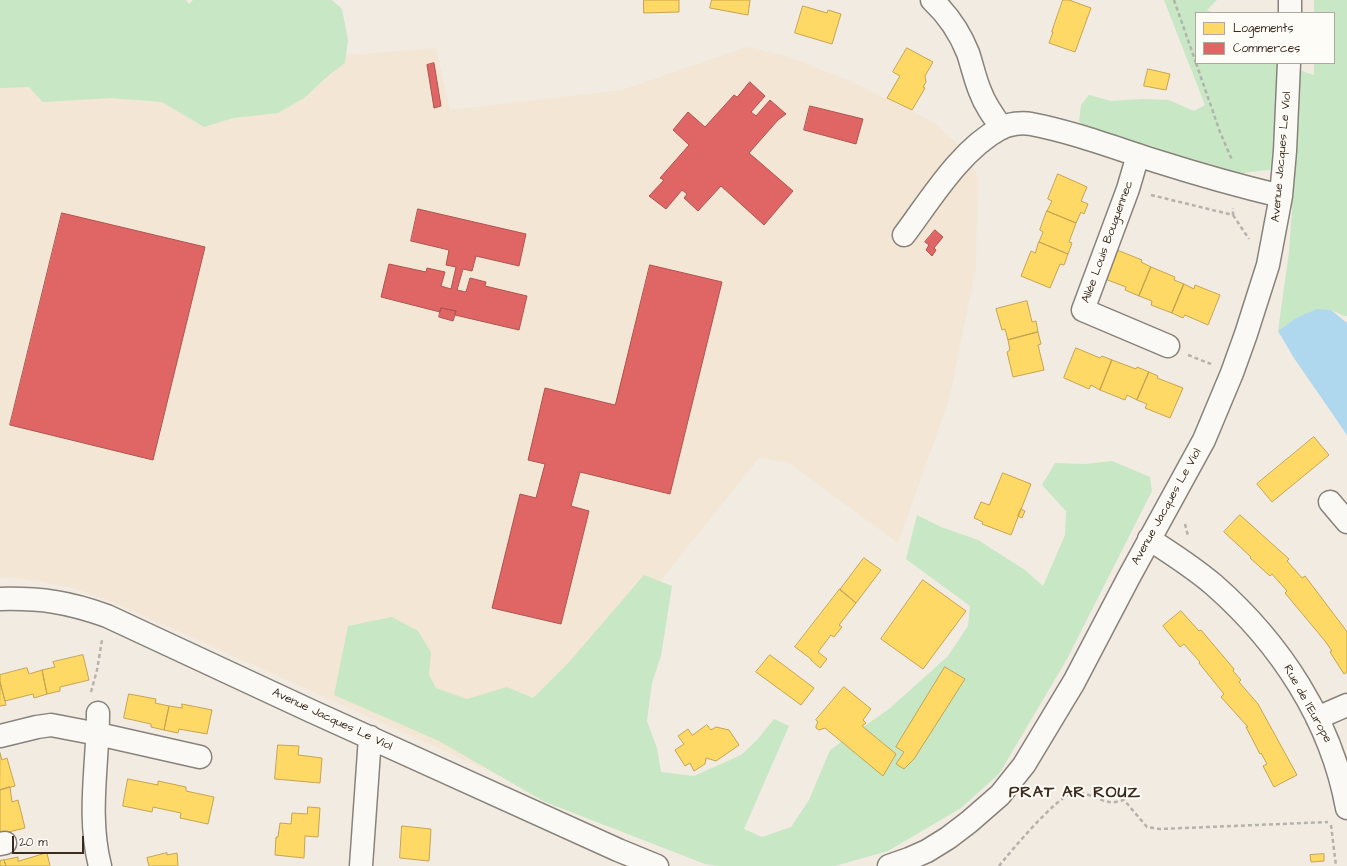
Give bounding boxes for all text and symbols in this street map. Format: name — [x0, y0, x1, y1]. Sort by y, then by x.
legend — [1195, 12, 1335, 64]
text: Logements — [1233, 20, 1293, 37]
text: Commerces — [1233, 40, 1300, 57]
street label: Avenue Jacques Le Viol — [1269, 91, 1295, 223]
street label: Allée Louis Bouguennec — [1079, 179, 1137, 305]
street label: Avenue Jacques Le Viol — [1129, 446, 1205, 568]
street label: Rue de l'Europe — [1280, 662, 1334, 746]
street label: Avenue Jacques Le Viol — [270, 686, 394, 754]
district label: PRAT AR ROUZ — [1009, 784, 1141, 804]
scale bar — [14, 828, 86, 854]
text: 20 m — [19, 834, 48, 851]

